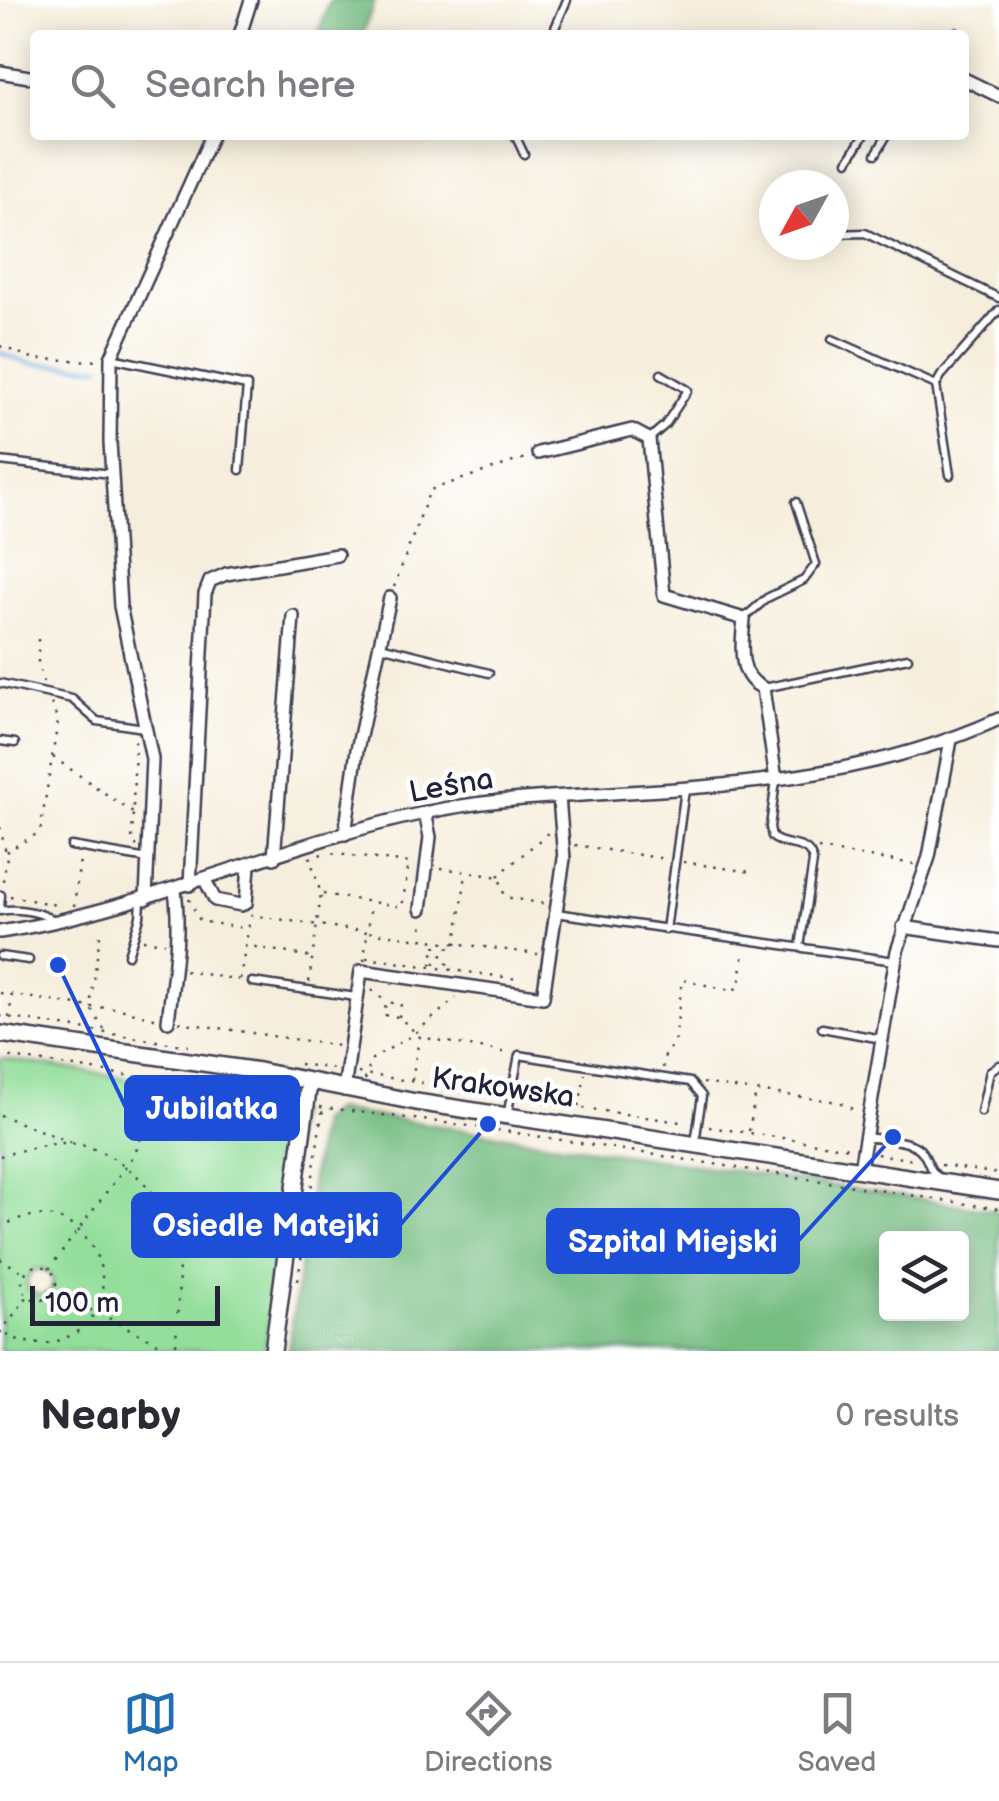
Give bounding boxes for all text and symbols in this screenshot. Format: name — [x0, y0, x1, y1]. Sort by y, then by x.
search box — [30, 30, 969, 140]
icon: search — [65, 58, 120, 113]
text: Search here — [145, 63, 356, 108]
north arrow — [759, 170, 849, 260]
street label: Leśna — [406, 761, 496, 811]
street label: Krakowska — [429, 1060, 577, 1116]
callout: Jubilatka — [126, 1077, 298, 1139]
text: Jubilatka — [146, 1090, 278, 1129]
callout: Osiedle Matejki — [133, 1194, 400, 1256]
text: Osiedle Matejki — [153, 1207, 379, 1246]
callout: Szpital Miejski — [548, 1210, 798, 1272]
text: Szpital Miejski — [568, 1223, 778, 1262]
map controls — [879, 1231, 969, 1321]
button: layers — [879, 1231, 969, 1321]
scale bar — [30, 1281, 220, 1326]
text: 100 m — [45, 1287, 119, 1320]
text: Nearby — [40, 1391, 180, 1442]
text: 0 results — [836, 1397, 959, 1436]
tab: Map — [123, 1686, 179, 1779]
tab: Directions — [424, 1686, 553, 1779]
tab: Saved — [798, 1686, 876, 1779]

